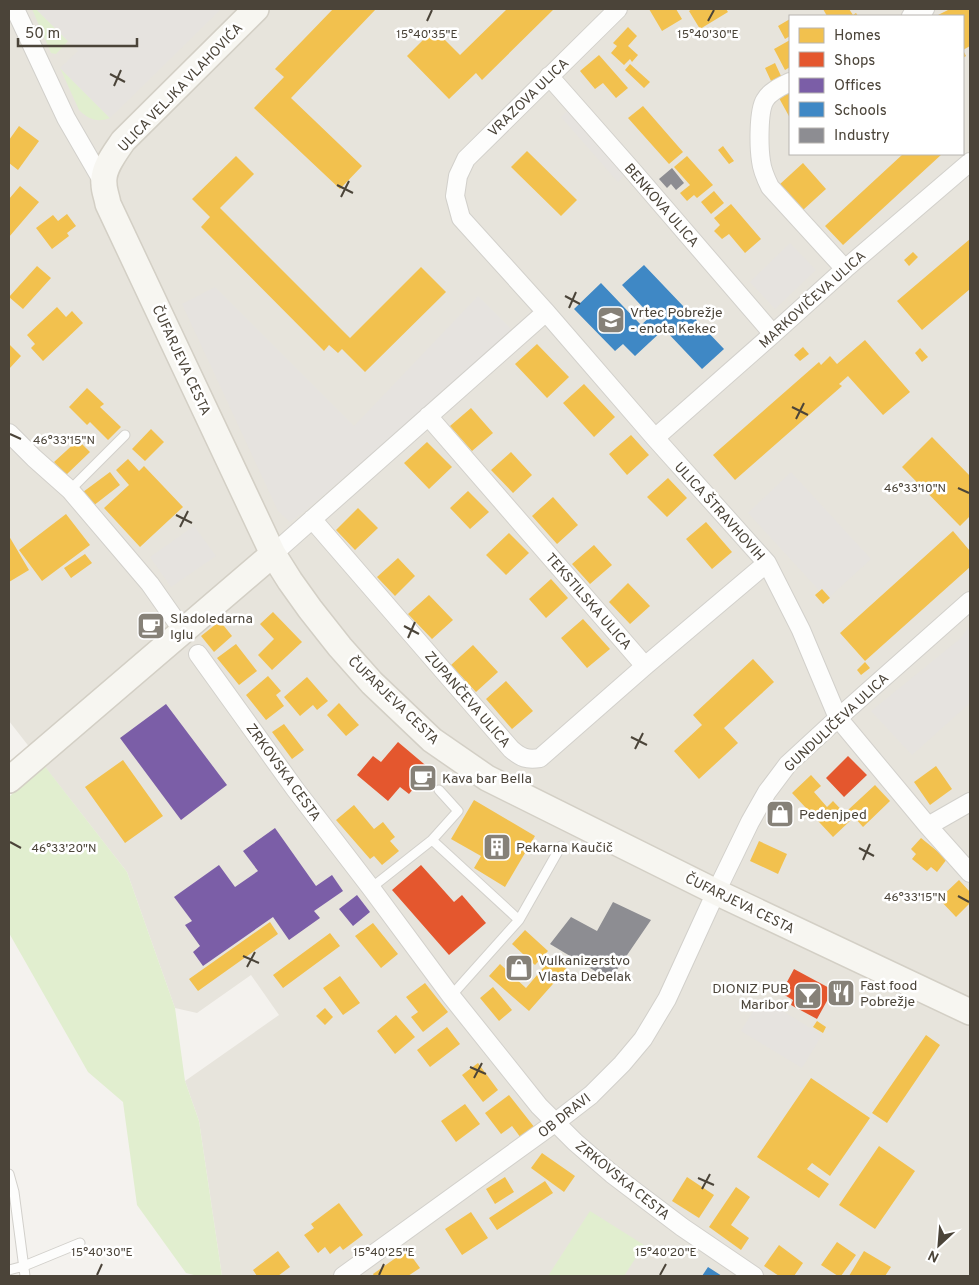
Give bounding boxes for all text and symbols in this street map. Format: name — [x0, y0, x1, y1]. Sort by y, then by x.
scale bar — [18, 15, 136, 47]
legend — [789, 15, 964, 155]
street label: ULICA VELJKA VLAHOVIĆA — [114, 19, 247, 156]
text: 50 m — [25, 25, 60, 44]
text: 15°40'35"E — [396, 27, 458, 43]
text: 15°40'30"E — [677, 27, 739, 43]
text: Homes — [834, 27, 881, 46]
text: Shops — [834, 52, 875, 71]
street label: VRAZOVA ULICA — [485, 55, 573, 141]
text: Offices — [834, 77, 881, 96]
text: Schools — [834, 102, 887, 121]
text: Industry — [834, 127, 890, 146]
street label: BENKOVA ULICA — [620, 161, 702, 251]
street label: MARKOVIČEVA ULICA — [755, 247, 870, 353]
street label: ČUFARJEVA CESTA — [148, 302, 215, 419]
school or university icon: Vrtec Pobrežje - enota Kekec — [596, 305, 626, 335]
place label: Vrtec Pobrežje - enota Kekec — [630, 305, 723, 338]
text: 46°33'15"N — [33, 433, 95, 449]
street label: ULICA ŠTRAVHOVIH — [670, 459, 768, 565]
text: 46°33'10"N — [884, 481, 946, 497]
street label: TEKSTILSKA ULICA — [541, 550, 634, 654]
cafe icon: Sladoledarna Iglu — [136, 611, 166, 641]
place label: Sladoledarna Iglu — [170, 611, 253, 644]
street label: ZUPANČEVA ULICA — [420, 648, 514, 752]
street label: ČUFARJEVA CESTA — [344, 653, 443, 749]
street label: GUNDULIČEVA ULICA — [780, 669, 893, 776]
street label: ZRKOVSKA CESTA — [242, 721, 324, 825]
cafe icon: Kava bar Bella — [408, 763, 438, 793]
place label: Kava bar Bella — [442, 771, 532, 788]
shop icon: Pedenjped — [765, 799, 795, 829]
place label: Pedenjped — [799, 807, 867, 824]
building icon: Pekarna Kaučič — [482, 832, 512, 862]
place label: Pekarna Kaučič — [516, 840, 613, 857]
text: 46°33'20"N — [32, 841, 96, 857]
street label: ČUFARJEVA CESTA — [682, 870, 797, 938]
text: 46°33'15"N — [884, 890, 946, 906]
shop icon: Vulkanizerstvo Vlasta Debelak — [504, 953, 534, 983]
place label: Vulkanizerstvo Vlasta Debelak — [538, 953, 631, 986]
restaurant icon: Fast food Pobrežje — [826, 978, 856, 1008]
place label: Fast food Pobrežje — [860, 978, 917, 1011]
place label: DIONIZ PUB Maribor — [712, 981, 790, 1014]
bar icon: DIONIZ PUB Maribor — [793, 981, 823, 1011]
street label: OB DRAVI — [535, 1090, 595, 1142]
street label: ZRKOVSKA CESTA — [571, 1138, 673, 1224]
north arrow — [914, 1220, 964, 1270]
text: 15°40'30"E — [71, 1245, 133, 1261]
text: 15°40'25"E — [353, 1245, 415, 1261]
text: 15°40'20"E — [635, 1245, 697, 1261]
text: N — [926, 1245, 942, 1265]

